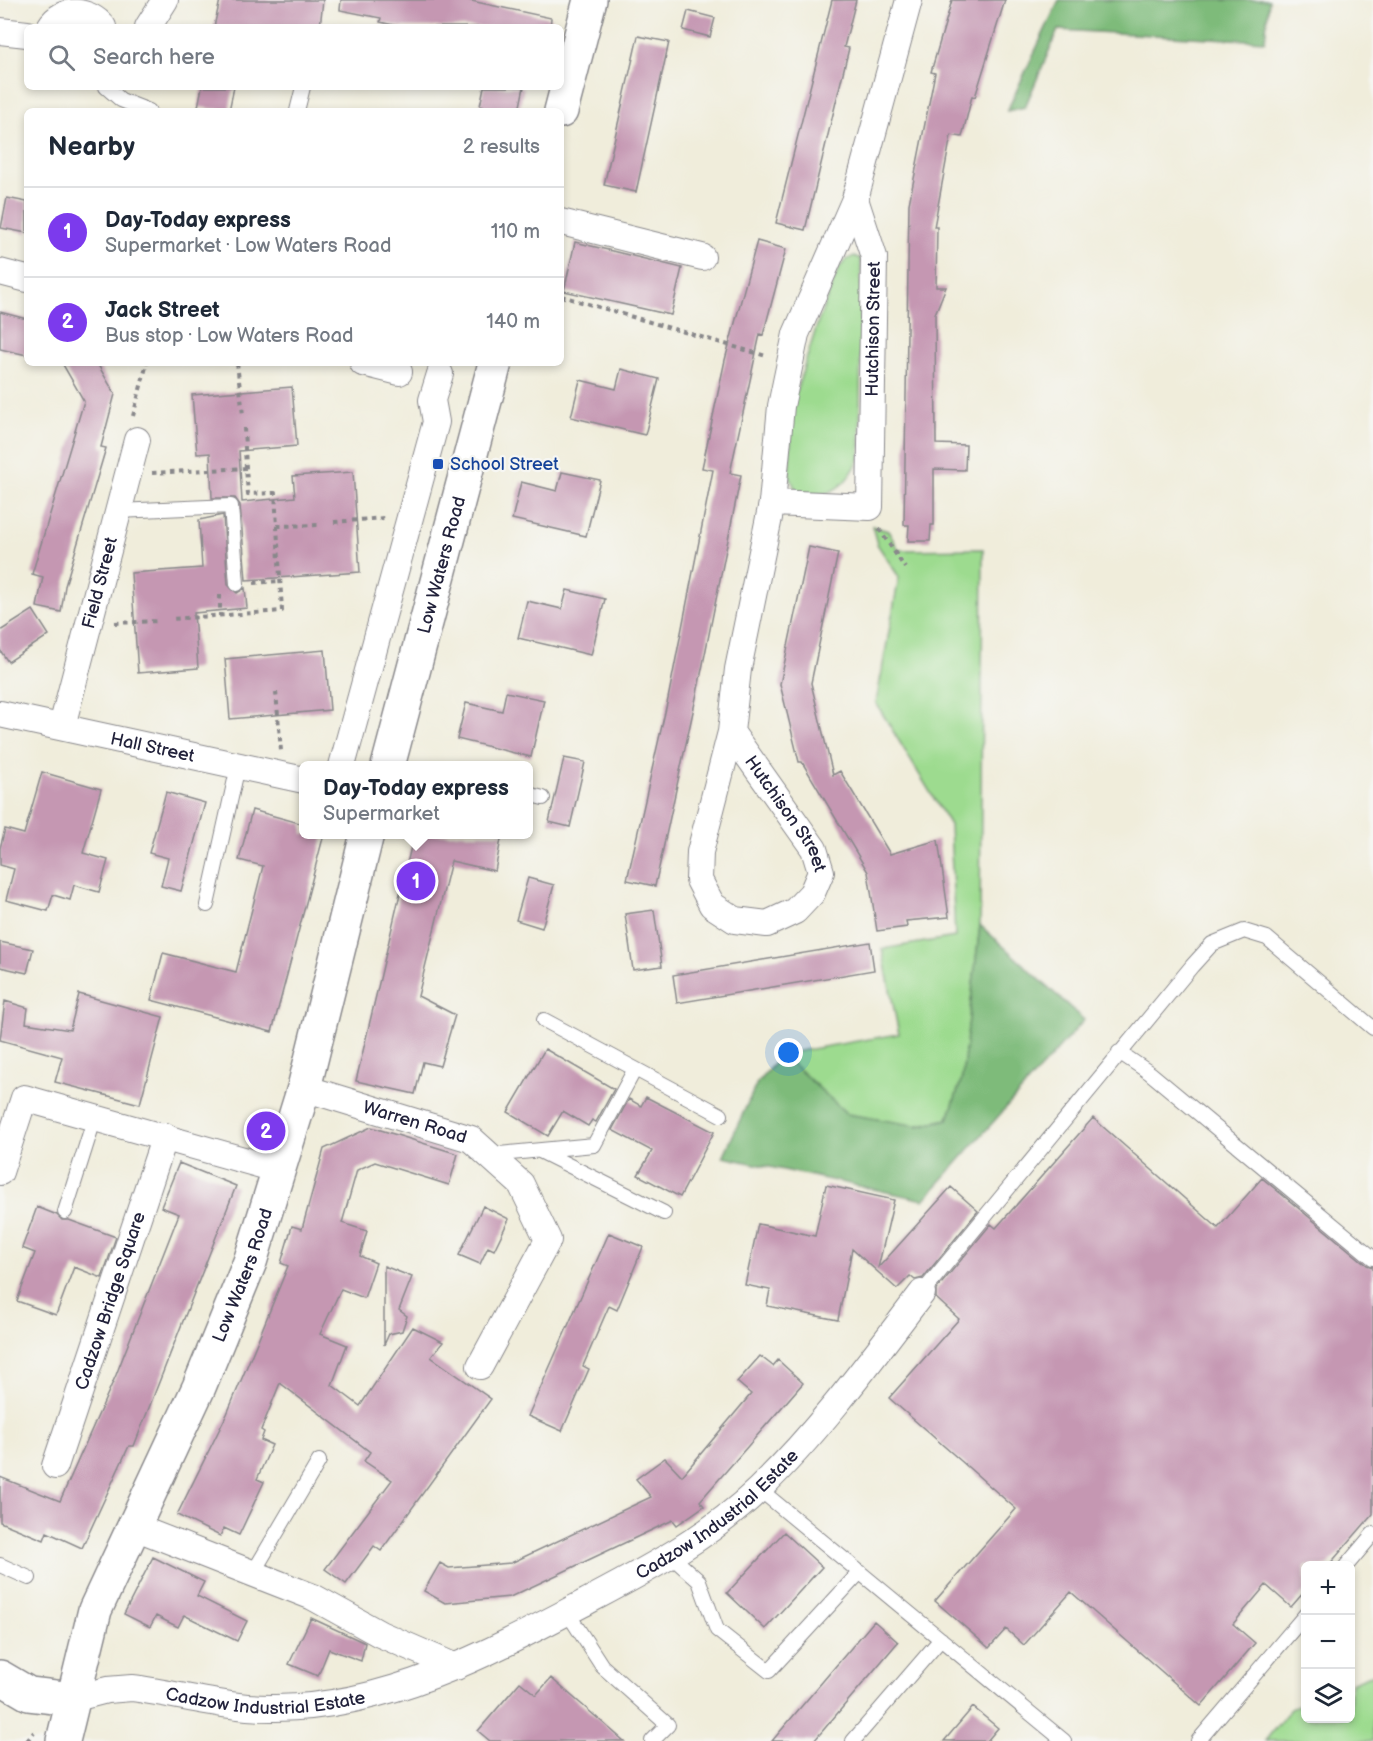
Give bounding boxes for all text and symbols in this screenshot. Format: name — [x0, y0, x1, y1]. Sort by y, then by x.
search box — [24, 24, 564, 90]
icon: search — [45, 41, 78, 74]
text: Search here — [93, 44, 215, 71]
text: Nearby — [48, 132, 135, 163]
text: 2 results — [463, 135, 540, 159]
text: Day-Today express — [105, 207, 291, 234]
text: 1 — [63, 220, 72, 244]
text: 110 m — [491, 220, 540, 244]
text: Supermarket · Low Waters Road — [105, 234, 391, 258]
street label: Hutchison Street — [861, 261, 884, 397]
text: Jack Street — [105, 297, 220, 324]
text: 2 — [62, 310, 73, 334]
text: 140 m — [486, 310, 540, 334]
text: Bus stop · Low Waters Road — [105, 324, 353, 348]
place label: School Street — [450, 454, 559, 475]
marker: School Street — [431, 457, 445, 471]
street label: Low Waters Road — [413, 494, 470, 636]
street label: Field Street — [77, 534, 122, 631]
street label: Hall Street — [109, 728, 197, 767]
street label: Hutchison Street — [741, 752, 831, 875]
popup — [299, 761, 533, 839]
text: Day-Today express — [323, 775, 509, 802]
text: Supermarket — [323, 802, 440, 826]
pin: 1 — [396, 858, 436, 904]
your location — [774, 1038, 803, 1067]
street label: Warren Road — [360, 1096, 469, 1148]
pin: 2 — [246, 1108, 286, 1154]
street label: Low Waters Road — [208, 1206, 277, 1345]
street label: Cadzow Bridge Square — [71, 1209, 150, 1393]
street label: Cadzow Industrial Estate — [632, 1445, 803, 1584]
map controls — [1301, 1561, 1355, 1723]
button: + — [1301, 1561, 1355, 1615]
button: − — [1301, 1615, 1355, 1669]
button: layers — [1301, 1669, 1355, 1723]
street label: Cadzow Industrial Estate — [164, 1683, 367, 1719]

